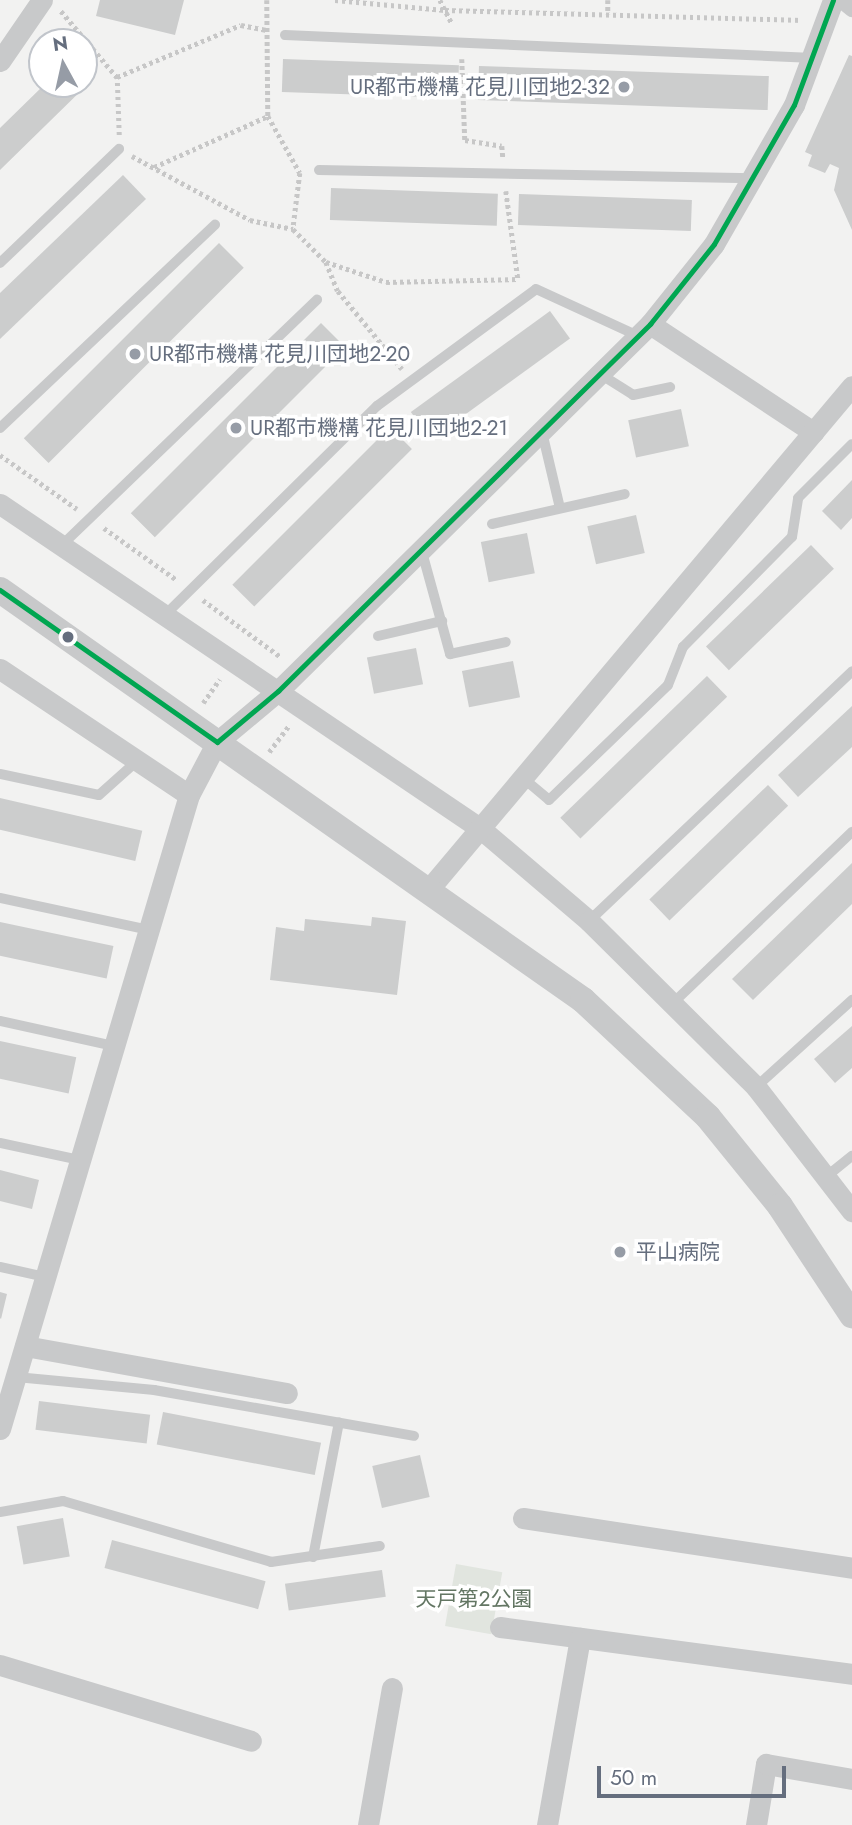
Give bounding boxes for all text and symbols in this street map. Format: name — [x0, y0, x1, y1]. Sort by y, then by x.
north arrow — [28, 28, 98, 98]
text: N — [51, 29, 70, 58]
place label: UR都市機構 花見川団地2-32 — [350, 74, 610, 100]
marker: UR都市機構 花見川団地2-32 — [616, 79, 632, 95]
place label: UR都市機構 花見川団地2-20 — [149, 341, 410, 367]
marker: UR都市機構 花見川団地2-20 — [127, 346, 143, 362]
place label: UR都市機構 花見川団地2-21 — [250, 415, 508, 441]
marker: UR都市機構 花見川団地2-21 — [228, 420, 244, 436]
unlabelled marker — [61, 630, 75, 644]
place label: 平山病院 — [636, 1239, 720, 1265]
marker: 平山病院 — [610, 1242, 630, 1262]
park label: 天戸第2公園 — [416, 1586, 532, 1612]
scale bar — [600, 1752, 789, 1796]
text: 50 m — [610, 1763, 657, 1793]

